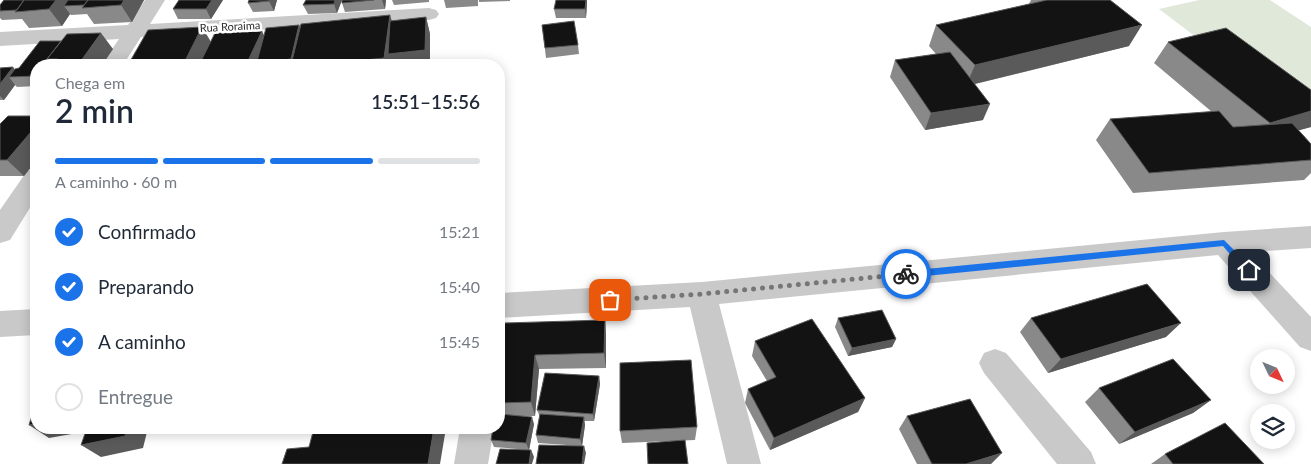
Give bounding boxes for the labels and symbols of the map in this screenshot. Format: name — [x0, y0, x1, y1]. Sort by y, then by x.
street label: Rua Roraima — [199, 18, 261, 34]
courier — [881, 249, 931, 299]
pin — [1228, 249, 1270, 291]
pin — [589, 279, 631, 321]
north arrow — [1250, 349, 1295, 394]

